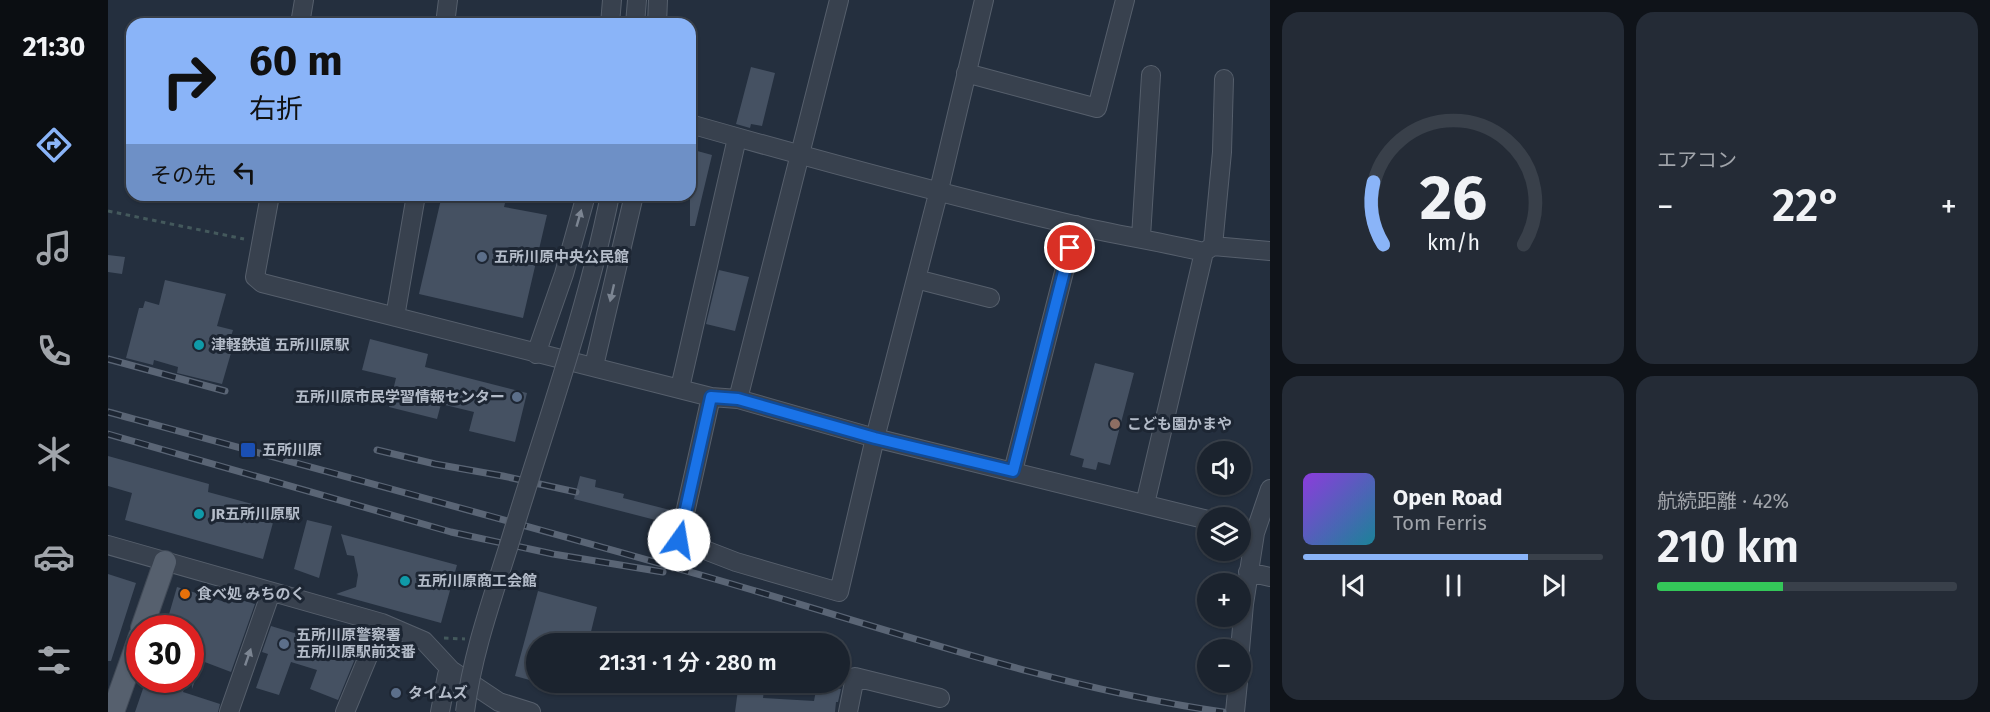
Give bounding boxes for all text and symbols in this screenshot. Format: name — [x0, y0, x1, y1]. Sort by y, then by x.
text: 21:30 — [23, 31, 85, 63]
text: 60 m — [249, 36, 343, 86]
icon: right — [150, 42, 228, 120]
text: 右折 — [249, 93, 303, 125]
icon: directions — [33, 124, 75, 166]
text: エアコン — [1657, 148, 1737, 172]
icon: left — [228, 156, 261, 189]
text: 26 — [1419, 161, 1487, 236]
text: その先 — [150, 162, 216, 189]
text: 22° — [1772, 179, 1842, 233]
text: − — [1657, 187, 1674, 227]
text: + — [1941, 187, 1957, 227]
one-way arrow — [575, 209, 584, 227]
pin — [1044, 222, 1095, 273]
icon: music — [33, 227, 75, 269]
text: km/h — [1426, 230, 1480, 256]
icon: arrive — [1053, 231, 1086, 264]
place label: 五所川原中央公民館 — [494, 248, 629, 266]
marker: 五所川原中央公民館 — [475, 250, 489, 264]
one-way arrow — [607, 284, 616, 303]
icon: phone — [33, 330, 75, 372]
place label: 津軽鉄道 五所川原駅 — [211, 336, 350, 354]
marker: 津軽鉄道 五所川原駅 — [192, 338, 206, 352]
place label: 五所川原市民学習情報センター — [295, 388, 505, 406]
marker: 五所川原市民学習情報センター — [510, 390, 524, 404]
place label: こども園かまや — [1127, 415, 1232, 433]
marker: こども園かまや — [1108, 417, 1122, 431]
icon: climate — [33, 433, 75, 475]
marker: 五所川原 — [239, 441, 257, 459]
place label: 五所川原 — [262, 441, 322, 459]
map controls — [1197, 441, 1251, 693]
button: sound — [1197, 441, 1251, 495]
text: Open Road — [1393, 484, 1503, 511]
text: 航続距離 · 42% — [1657, 489, 1789, 513]
place label: JR五所川原駅 — [210, 505, 300, 523]
marker: JR五所川原駅 — [192, 507, 206, 521]
button: layers — [1197, 507, 1251, 561]
position arrow — [647, 508, 711, 572]
text: Tom Ferris — [1393, 511, 1487, 535]
text: 210 km — [1657, 520, 1799, 574]
icon: car — [33, 536, 75, 578]
icon: previous — [1337, 569, 1370, 602]
icon: pause — [1437, 569, 1470, 602]
icon: next — [1537, 569, 1570, 602]
place label: 五所川原商工会館 — [417, 572, 537, 590]
button: + — [1197, 573, 1251, 627]
marker: 五所川原商工会館 — [398, 574, 412, 588]
place label: 食べ処 みちのく — [197, 585, 306, 603]
marker: 食べ処 みちのく — [178, 587, 192, 601]
speed limit sign: 30 — [126, 615, 204, 693]
place label: 五所川原警察署 五所川原駅前交番 — [296, 626, 416, 661]
marker: 五所川原警察署 五所川原駅前交番 — [277, 637, 291, 651]
icon: filters — [33, 639, 75, 681]
button: − — [1197, 639, 1251, 693]
one-way arrow — [244, 648, 254, 666]
text: 21:31 · 1 分 · 280 m — [599, 649, 777, 676]
place label: タイムズ — [408, 684, 468, 702]
marker: タイムズ — [389, 686, 403, 700]

